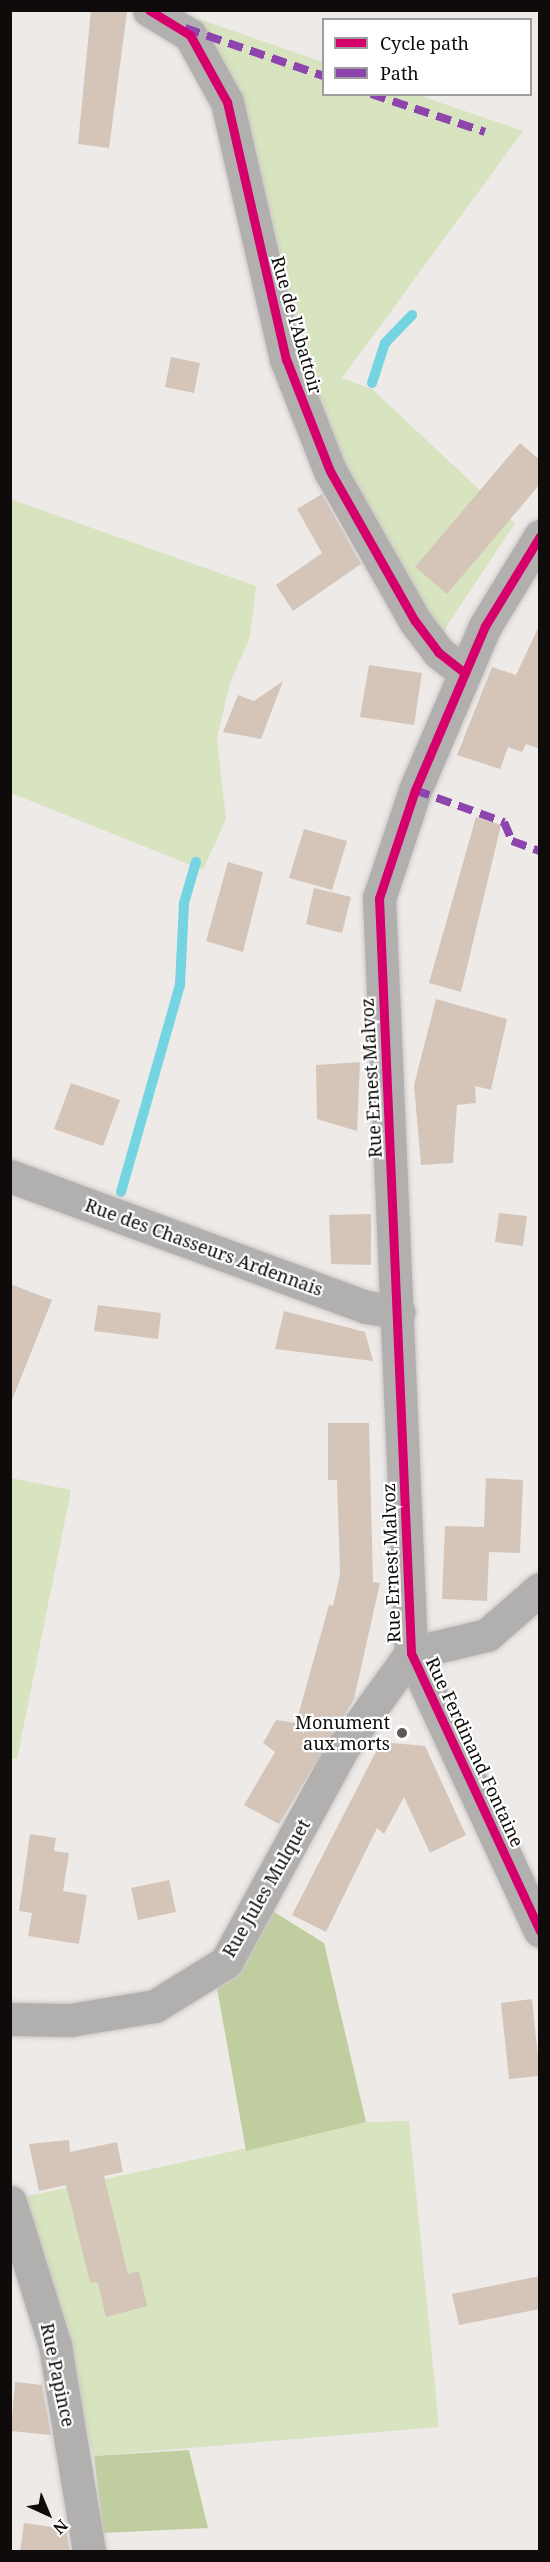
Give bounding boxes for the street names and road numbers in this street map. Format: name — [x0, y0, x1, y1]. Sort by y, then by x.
street label: Rue de l'Abattoir — [267, 254, 327, 396]
street label: Rue Ernest Malvoz — [356, 997, 386, 1159]
street label: Rue des Chasseurs Ardennais — [82, 1194, 326, 1300]
street label: Rue Ernest Malvoz — [377, 1483, 405, 1643]
street label: Rue Ferdinand Fontaine — [422, 1654, 528, 1850]
street label: Rue Jules Mulquet — [218, 1815, 314, 1961]
street label: Rue Papince — [36, 2321, 80, 2429]

